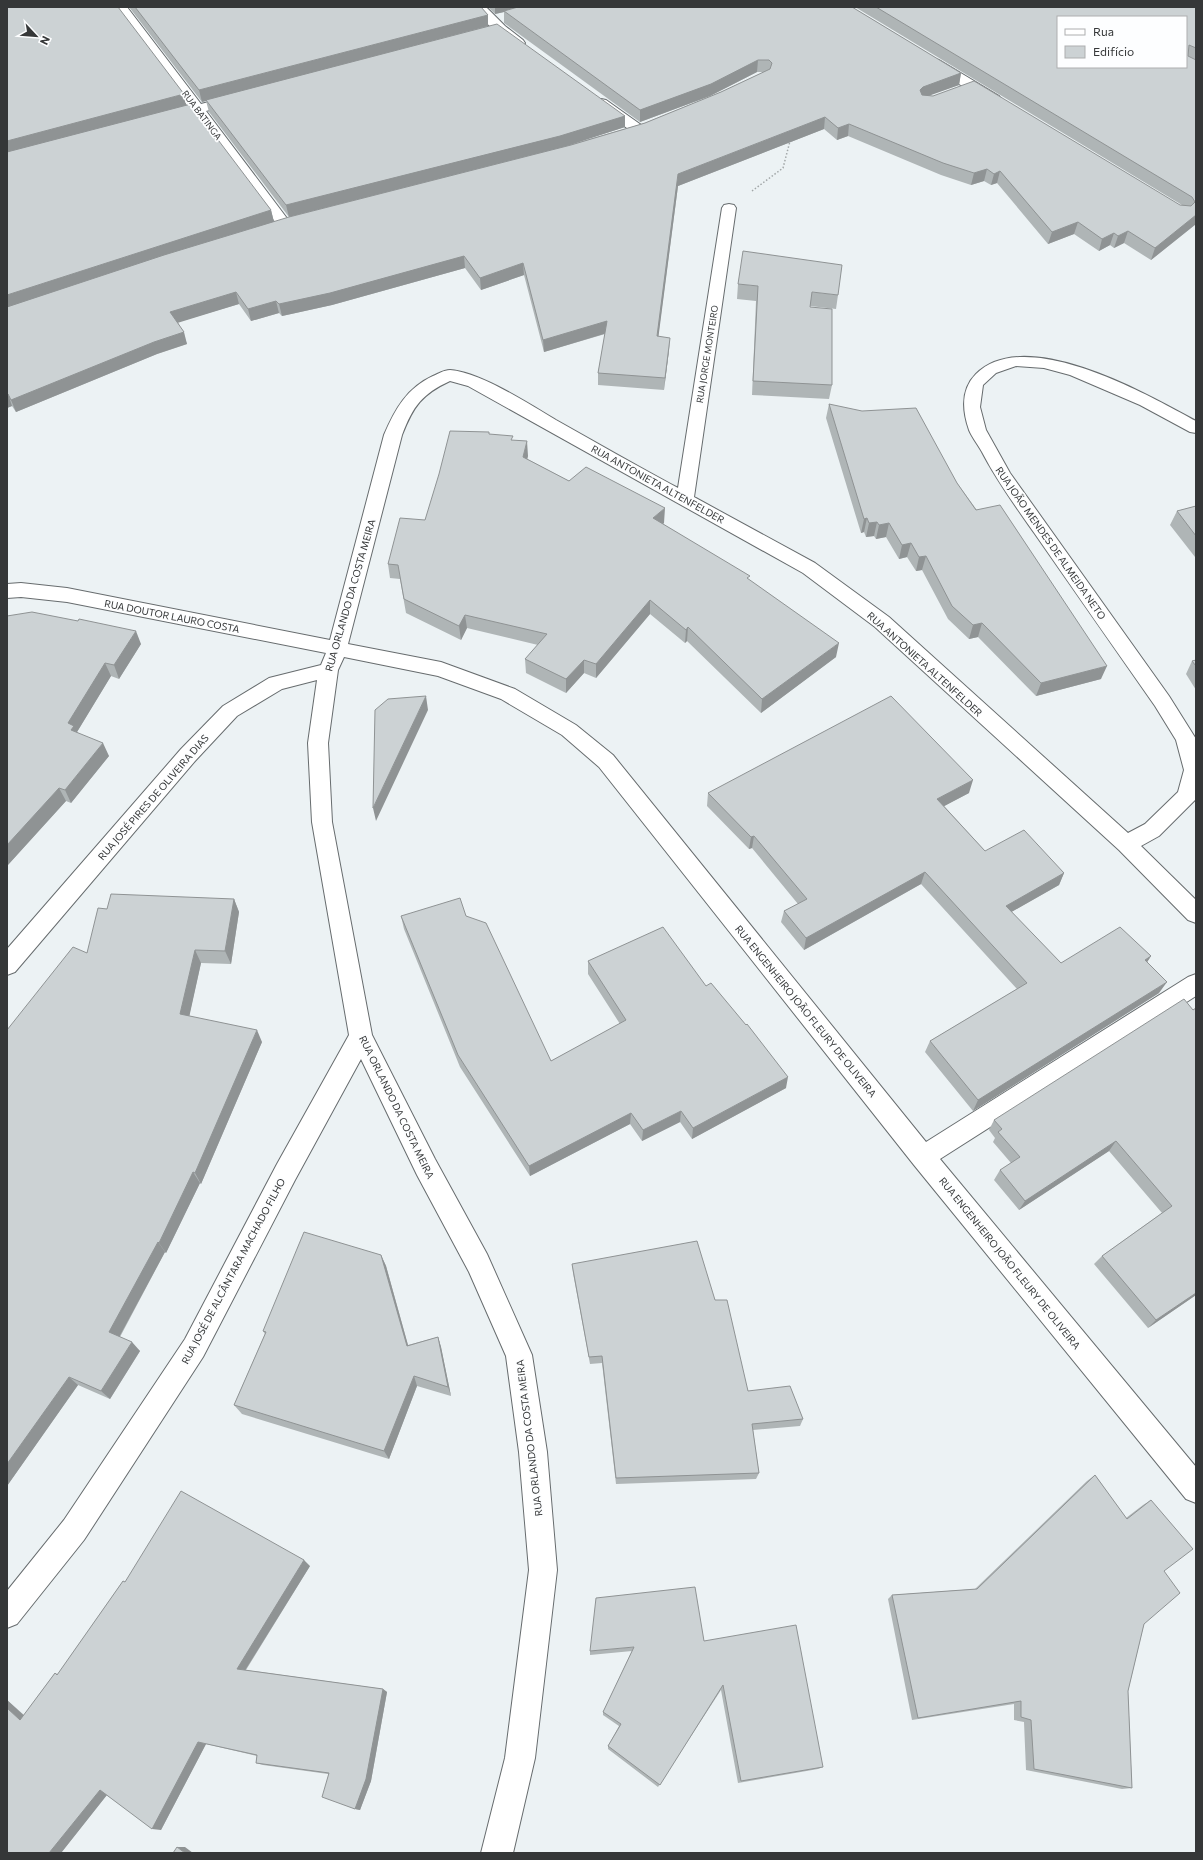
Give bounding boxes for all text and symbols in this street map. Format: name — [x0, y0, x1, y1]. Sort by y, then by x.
north arrow — [16, 16, 56, 56]
legend — [1057, 16, 1187, 68]
text: Rua — [1093, 24, 1114, 38]
text: N — [38, 34, 53, 47]
text: Edifício — [1093, 44, 1134, 58]
street label: RUA BATINGA — [180, 88, 224, 142]
street label: RUA JORGE MONTEIRO — [694, 304, 720, 404]
street label: RUA ANTONIETA ALTENFELDER — [589, 442, 727, 526]
street label: RUA JOÃO MENDES DE ALMEIDA NETO — [993, 464, 1109, 622]
street label: RUA ORLANDO DA COSTA MEIRA — [322, 517, 378, 672]
street label: RUA DOUTOR LAURO COSTA — [103, 597, 241, 635]
street label: RUA ANTONIETA ALTENFELDER — [865, 609, 985, 719]
street label: RUA JOSÉ PIRES DE OLIVEIRA DIAS — [95, 732, 211, 862]
street label: RUA ENGENHEIRO JOÃO FLEURY DE OLIVEIRA — [733, 923, 879, 1099]
street label: RUA ORLANDO DA COSTA MEIRA — [357, 1033, 437, 1181]
street label: RUA ENGENHEIRO JOÃO FLEURY DE OLIVEIRA — [937, 1175, 1083, 1351]
street label: RUA JOSÉ DE ALCÂNTARA MACHADO FILHO — [179, 1176, 287, 1366]
street label: RUA ORLANDO DA COSTA MEIRA — [513, 1359, 545, 1517]

